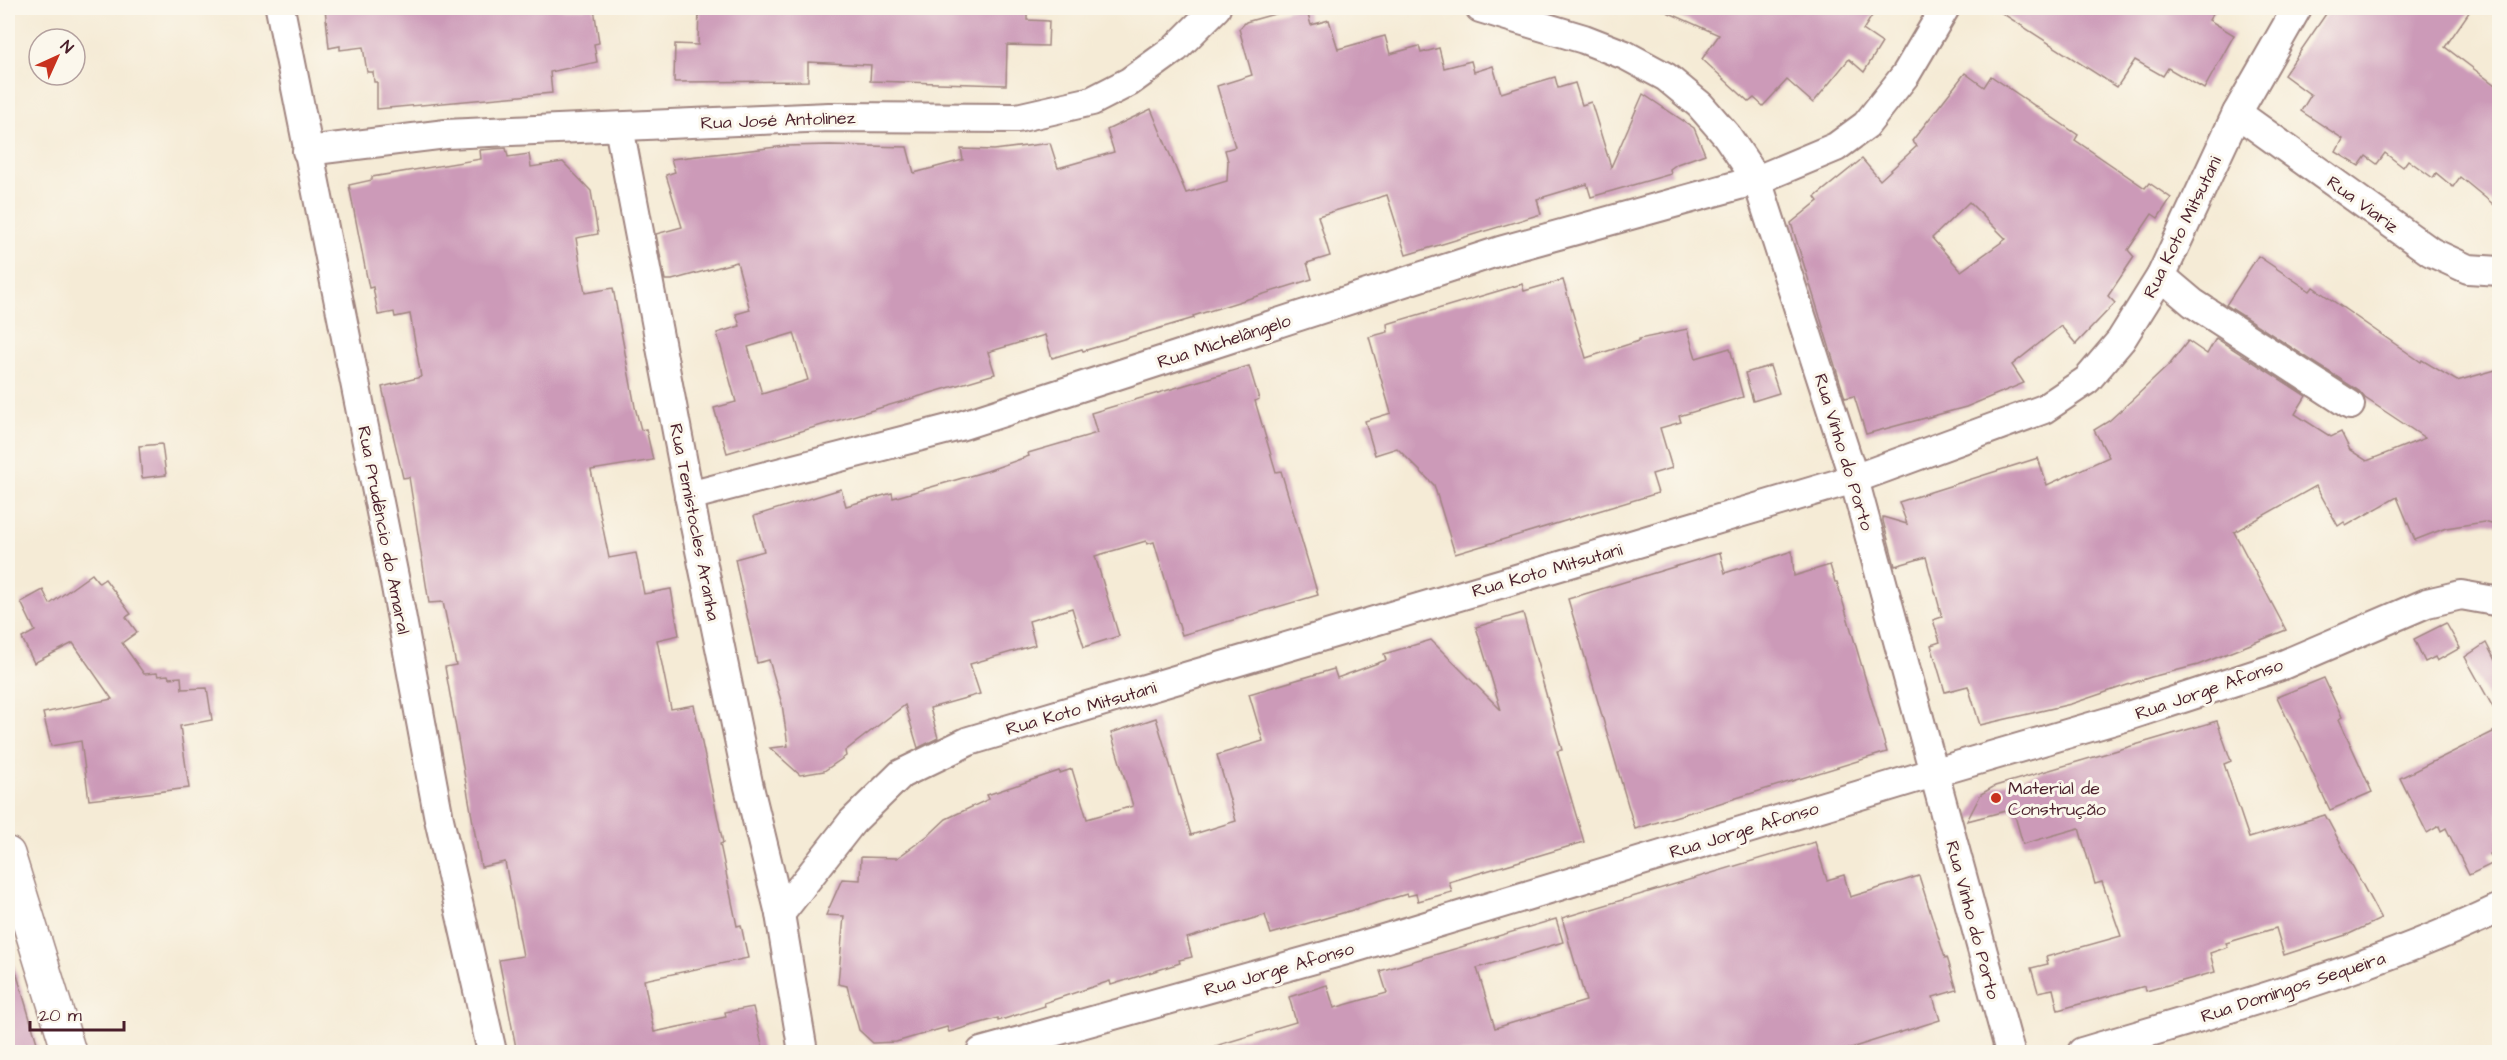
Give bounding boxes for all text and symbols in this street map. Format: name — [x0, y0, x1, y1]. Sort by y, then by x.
north arrow — [27, 27, 87, 87]
text: N — [56, 36, 78, 58]
street label: Rua José Antolinez — [700, 105, 856, 136]
street label: Rua Koto Mitsutani — [2137, 152, 2228, 302]
street label: Rua Viariz — [2322, 170, 2404, 239]
street label: Rua Michelângelo — [1154, 308, 1294, 376]
street label: Rua Vinho do Porto — [1808, 371, 1879, 534]
street label: Rua Temistocles Aranha — [663, 421, 726, 623]
street label: Rua Prudêncio do Amaral — [351, 424, 416, 636]
street label: Rua Koto Mitsutani — [1469, 537, 1625, 604]
street label: Rua Jorge Afonso — [2132, 652, 2287, 727]
street label: Rua Koto Mitsutani — [1003, 675, 1159, 742]
place label: Material de Construção — [2008, 776, 2106, 822]
marker: Material de Construção — [1989, 791, 2003, 805]
street label: Rua Jorge Afonso — [1667, 796, 1822, 866]
street label: Rua Vinho do Porto — [1939, 838, 2006, 1002]
street label: Rua Jorge Afonso — [1201, 936, 1357, 1004]
street label: Rua Domingos Sequeira — [2198, 946, 2389, 1030]
scale bar — [30, 994, 124, 1032]
text: 20 m — [39, 1003, 82, 1028]

